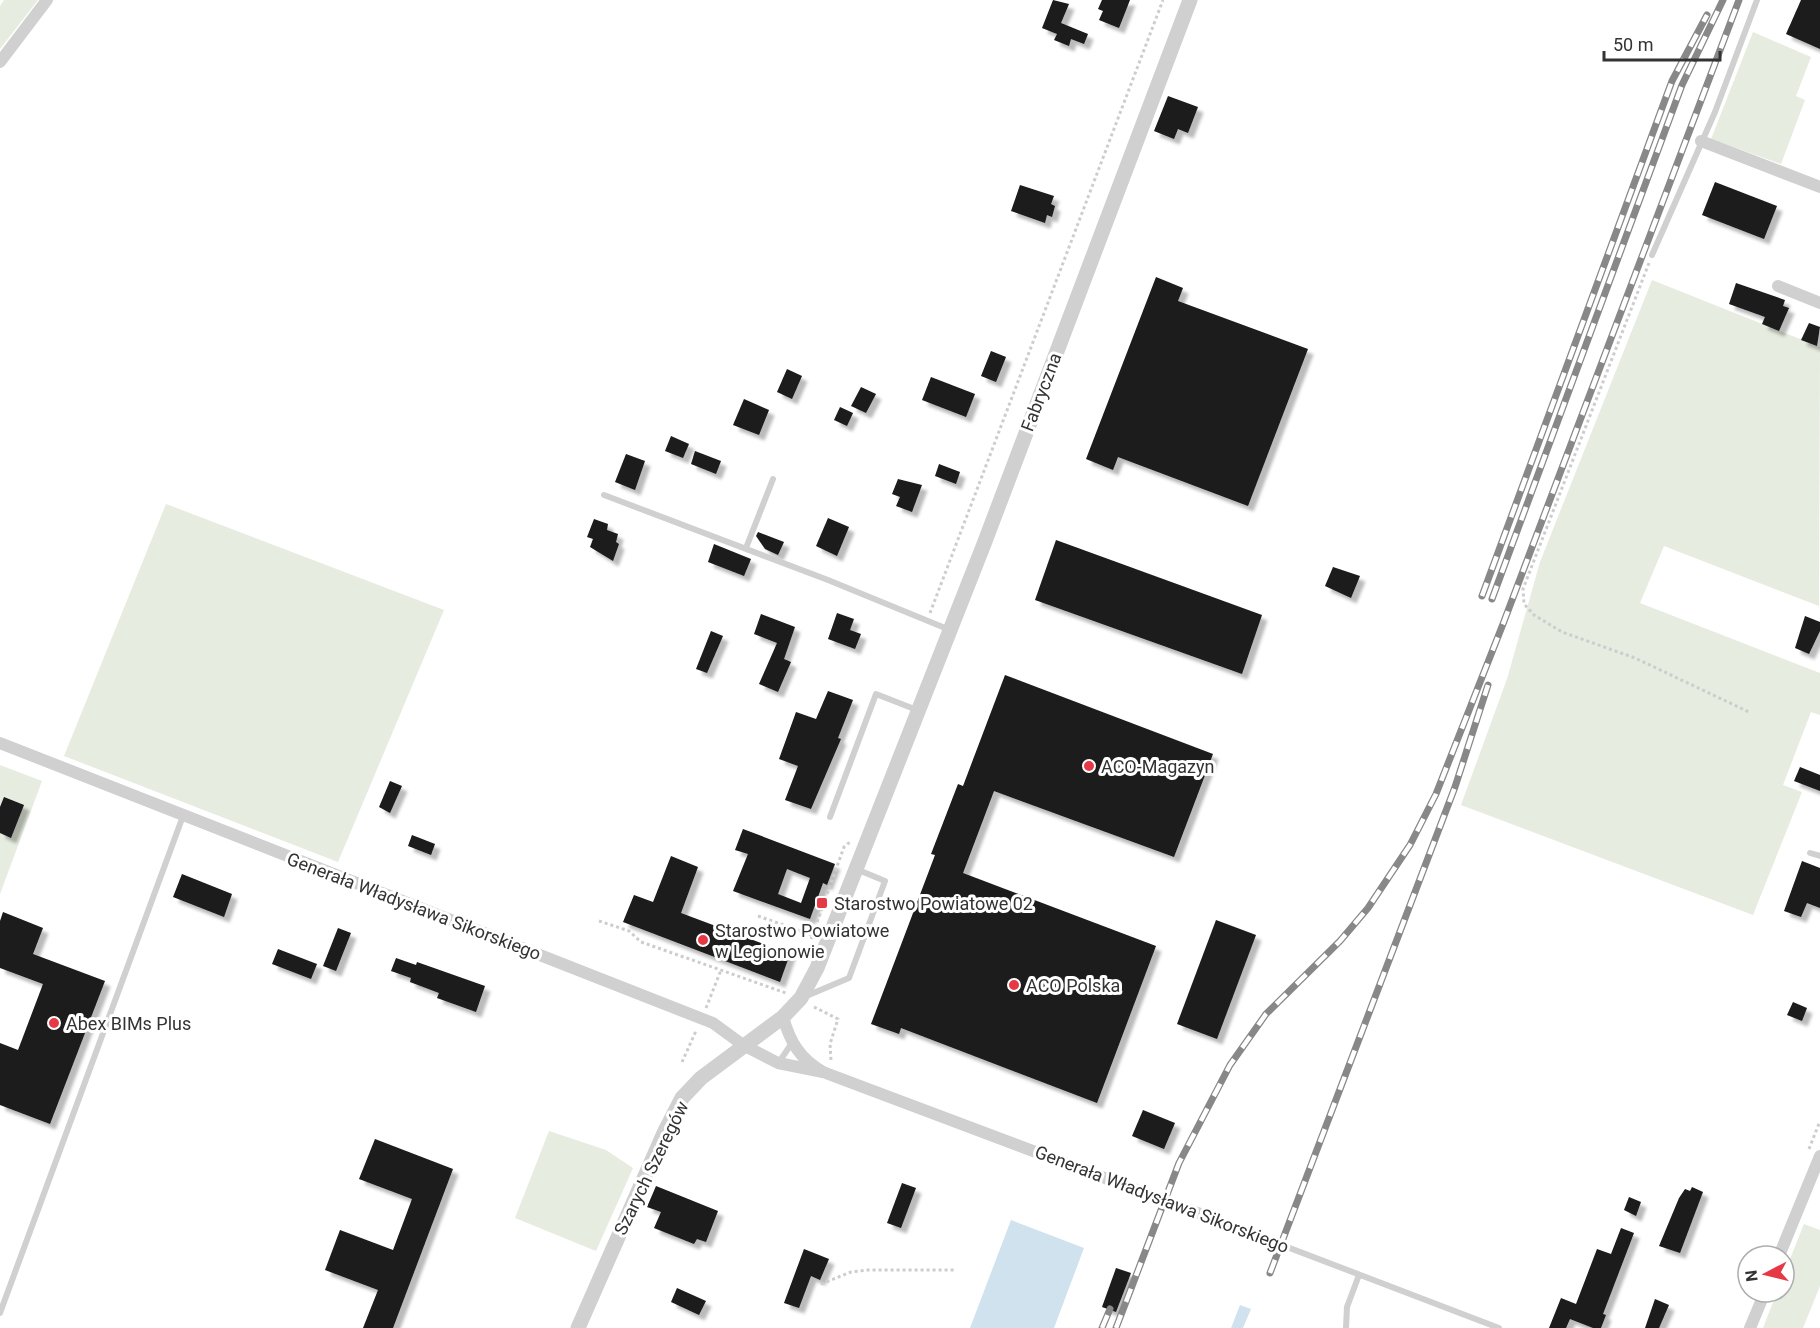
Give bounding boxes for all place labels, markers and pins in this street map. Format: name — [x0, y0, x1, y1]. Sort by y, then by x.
place label: ACO-Magazyn — [1101, 756, 1215, 777]
marker: ACO-Magazyn — [1082, 759, 1096, 773]
place label: Starostwo Powiatowe 02 — [834, 893, 1033, 914]
marker: Starostwo Powiatowe 02 — [815, 896, 829, 910]
place label: Starostwo Powiatowe w Legionowie — [715, 920, 889, 962]
marker: Starostwo Powiatowe w Legionowie — [696, 933, 710, 947]
place label: ACO Polska — [1026, 975, 1120, 996]
marker: ACO Polska — [1007, 978, 1021, 992]
place label: Abex BIMs Plus — [66, 1013, 191, 1034]
marker: Abex BIMs Plus — [47, 1016, 61, 1030]

